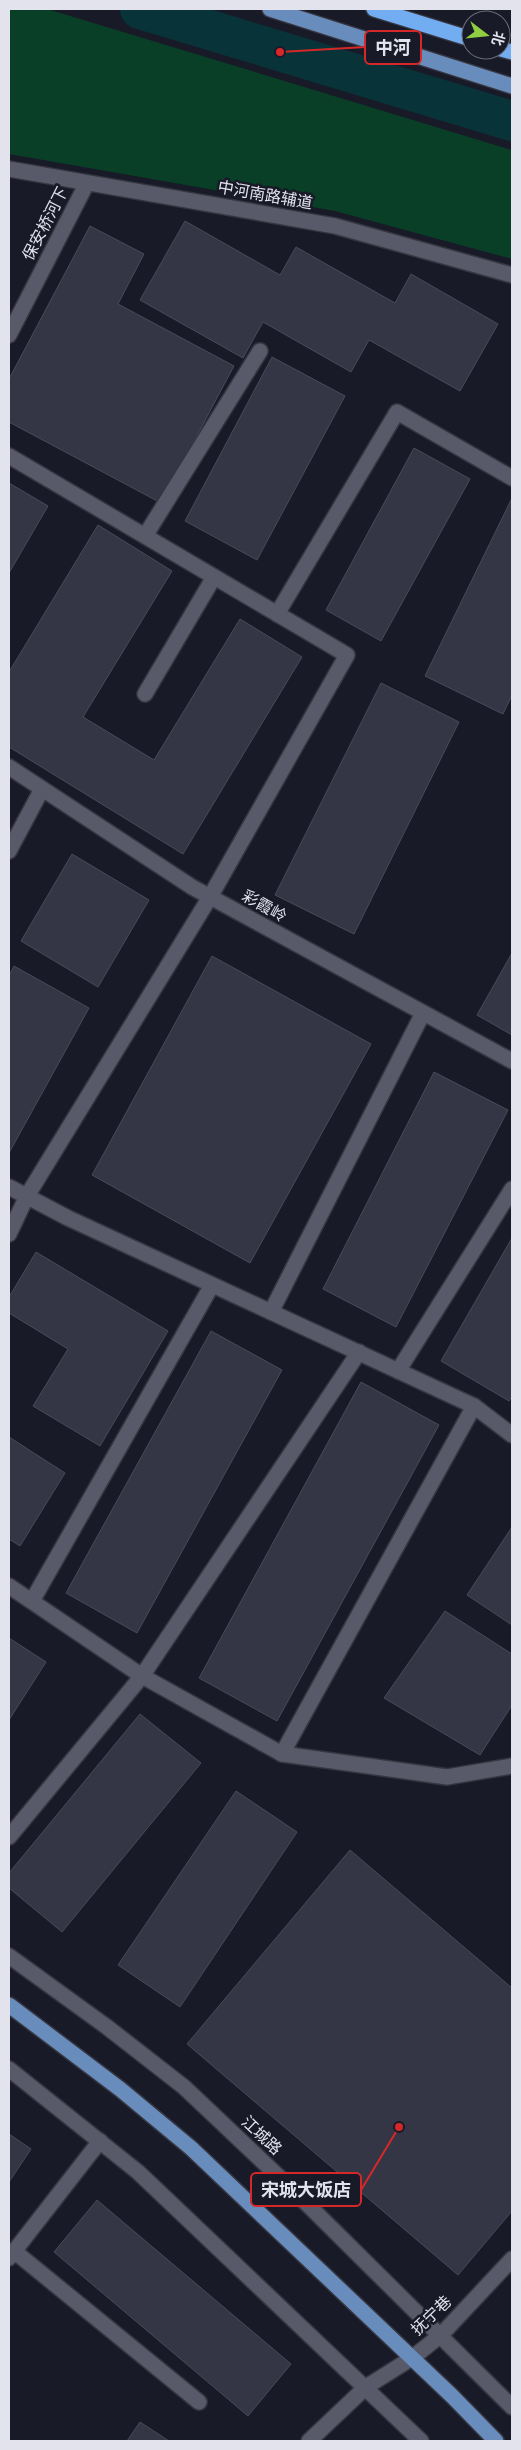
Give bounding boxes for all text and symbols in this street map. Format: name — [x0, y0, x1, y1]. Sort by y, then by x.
north arrow — [461, 10, 511, 60]
text: 北 — [488, 29, 508, 48]
callout: 中河 — [365, 31, 421, 64]
text: 中河 — [375, 38, 411, 59]
street label: 中河南路辅道 — [216, 178, 314, 214]
street label: 保安桥河下 — [19, 184, 73, 264]
street label: 彩霞岭 — [238, 887, 290, 927]
street label: 江城路 — [237, 2113, 285, 2159]
callout: 宋城大饭店 — [251, 2173, 361, 2206]
text: 宋城大饭店 — [261, 2180, 351, 2201]
street label: 抚宁巷 — [408, 2292, 456, 2340]

